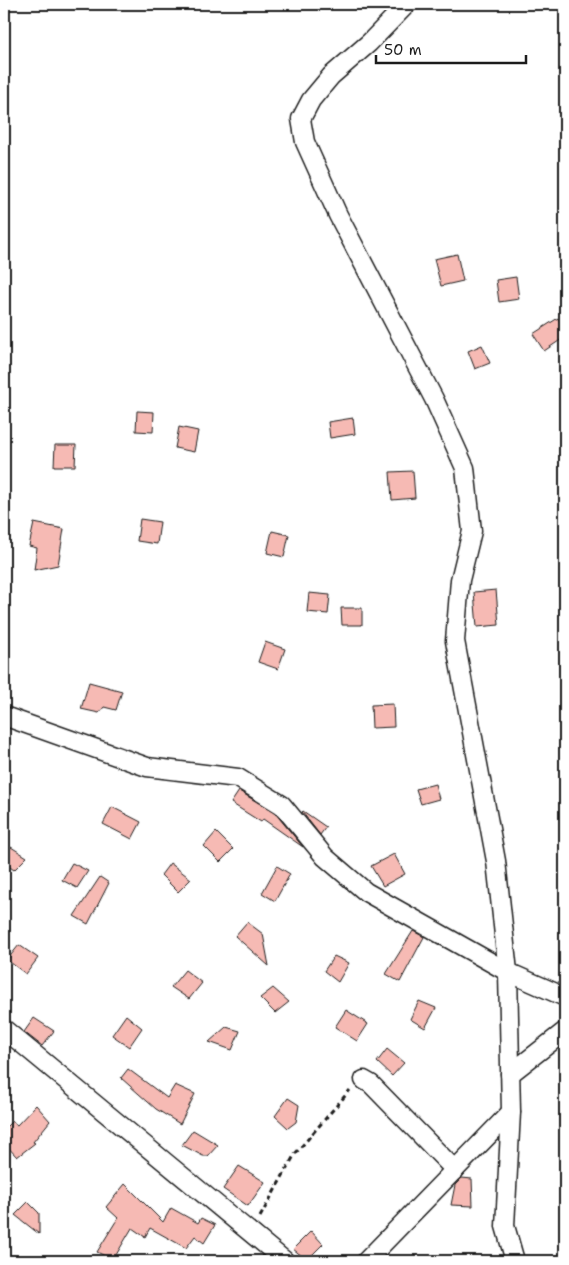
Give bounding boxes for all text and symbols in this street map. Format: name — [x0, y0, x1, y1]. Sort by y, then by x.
scale bar — [376, 32, 526, 64]
text: 50 m — [384, 40, 422, 60]

